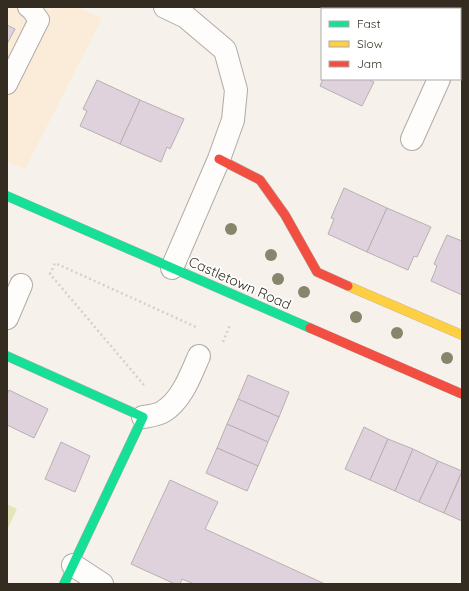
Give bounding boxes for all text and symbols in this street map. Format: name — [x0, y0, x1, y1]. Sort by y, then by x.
legend — [321, 8, 461, 80]
text: Fast — [357, 16, 381, 31]
text: Slow — [357, 36, 383, 51]
text: Jam — [357, 56, 382, 71]
street label: Castletown Road — [186, 252, 294, 314]

